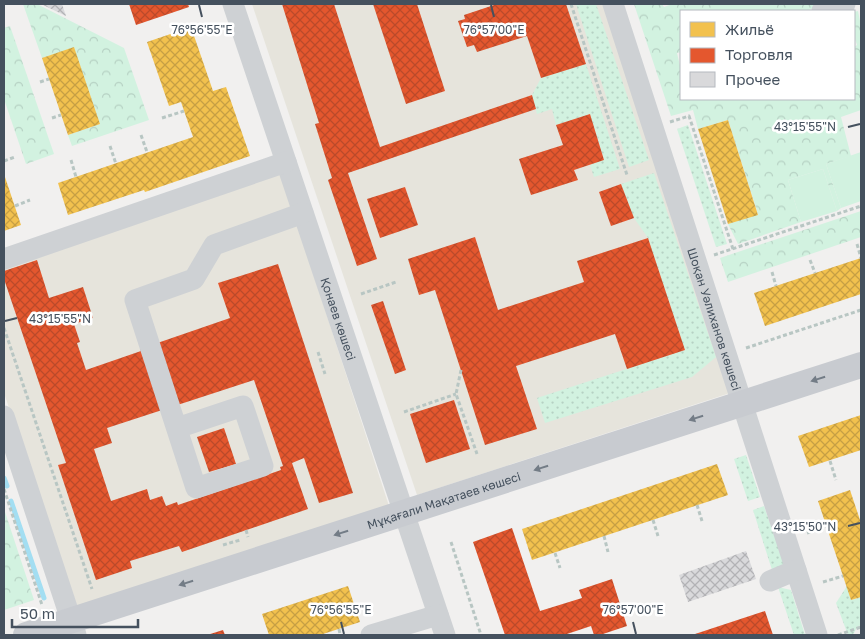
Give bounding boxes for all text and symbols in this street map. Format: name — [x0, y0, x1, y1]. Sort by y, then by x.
legend — [680, 10, 855, 100]
text: Жильё — [725, 20, 774, 38]
text: 76°56'55"E — [171, 22, 233, 37]
text: 76°57'00"E — [463, 22, 525, 37]
text: Торговля — [725, 45, 793, 63]
text: Прочее — [725, 70, 781, 88]
text: 43°15'55"N — [774, 119, 836, 134]
street label: Шоқан Уәлиханов көшесі — [685, 246, 745, 392]
street label: Қонаев көшесі — [318, 275, 360, 362]
text: 43°15'55"N — [29, 311, 91, 326]
one-way arrow — [810, 376, 825, 383]
one-way arrow — [688, 415, 703, 422]
one-way arrow — [533, 465, 548, 473]
street label: Мұқағали Мақатаев көшесі — [365, 468, 522, 532]
text: 43°15'50"N — [774, 519, 836, 534]
one-way arrow — [333, 530, 348, 538]
one-way arrow — [178, 580, 193, 588]
scale bar — [12, 596, 139, 628]
text: 76°56'55"E — [310, 602, 372, 617]
text: 76°57'00"E — [602, 602, 664, 617]
text: 50 m — [20, 604, 55, 622]

